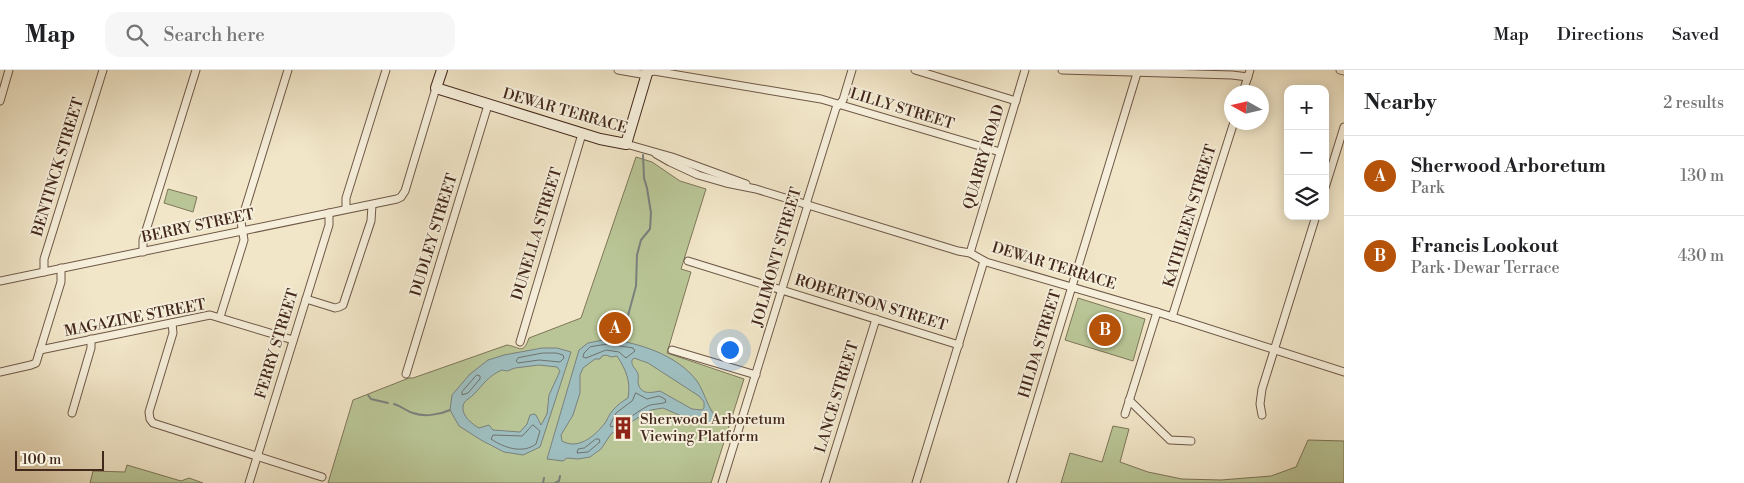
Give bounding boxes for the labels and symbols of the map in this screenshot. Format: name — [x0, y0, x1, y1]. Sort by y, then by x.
street label: DEWAR TERRACE — [500, 84, 630, 138]
street label: LILLY STREET — [847, 84, 957, 134]
north arrow — [1224, 85, 1269, 130]
street label: BENTINCK STREET — [28, 95, 88, 240]
street label: QUARRY ROAD — [959, 102, 1009, 212]
street label: KATHLEEN STREET — [1159, 142, 1221, 290]
street label: DUNELLA STREET — [508, 165, 566, 303]
street label: DUDLEY STREET — [406, 171, 462, 299]
street label: JOLIMONT STREET — [748, 185, 806, 330]
street label: BERRY STREET — [139, 205, 257, 247]
street label: DEWAR TERRACE — [989, 238, 1119, 294]
street label: ROBERTSON STREET — [792, 271, 950, 335]
street label: FERRY STREET — [251, 286, 303, 401]
street label: HILDA STREET — [1014, 287, 1066, 401]
street label: MAGAZINE STREET — [62, 295, 208, 341]
pin: A — [599, 309, 631, 347]
pin: B — [1089, 311, 1121, 349]
your location — [717, 337, 743, 363]
street label: LANCE STREET — [811, 338, 863, 455]
place label: Sherwood Arboretum Viewing Platform — [639, 410, 785, 446]
building icon: Sherwood Arboretum Viewing Platform — [610, 415, 636, 441]
scale bar — [15, 448, 104, 471]

